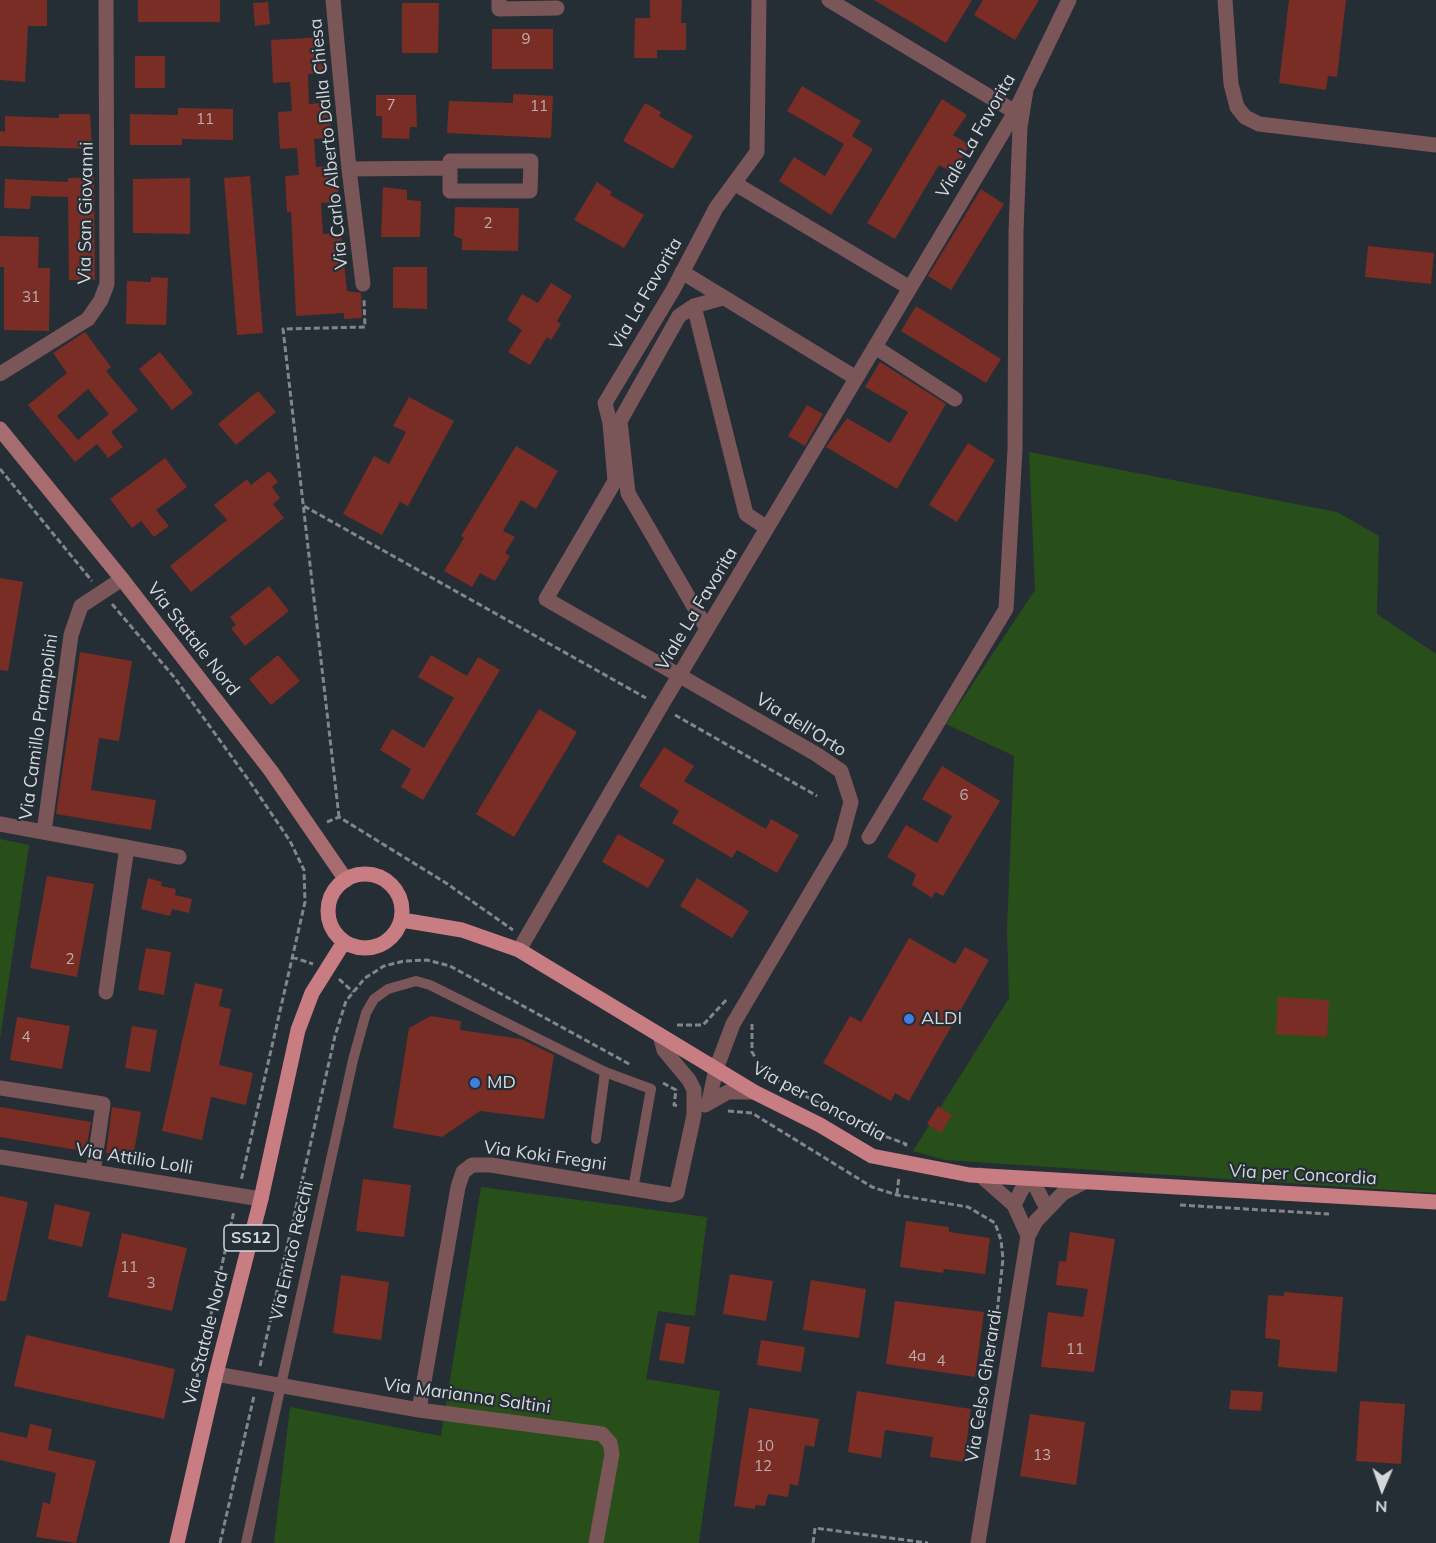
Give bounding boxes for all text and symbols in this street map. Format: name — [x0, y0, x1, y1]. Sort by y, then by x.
street label: Via Carlo Alberto Dalla Chiesa — [305, 17, 353, 271]
house number: 9 — [522, 30, 530, 48]
street label: Viale La Favorita — [932, 70, 1020, 202]
house number: 7 — [387, 96, 395, 114]
house number: 11 — [530, 97, 548, 115]
house number: 11 — [196, 110, 214, 128]
street label: Via San Giovanni — [74, 141, 98, 285]
house number: 2 — [484, 214, 492, 232]
street label: Via La Favorita — [605, 234, 687, 354]
house number: 31 — [22, 288, 40, 306]
street label: Viale La Favorita — [652, 544, 742, 674]
street label: Via Statale Nord — [142, 578, 244, 700]
street label: Via Camillo Prampolini — [15, 632, 63, 822]
street label: Via dell'Orto — [752, 689, 850, 761]
house number: 6 — [960, 786, 968, 804]
house number: 2 — [66, 950, 74, 968]
place label: ALDI — [921, 1008, 962, 1030]
marker: ALDI — [902, 1012, 916, 1026]
house number: 4 — [22, 1028, 30, 1046]
street label: Via per Concordia — [749, 1058, 889, 1146]
place label: MD — [487, 1072, 516, 1094]
marker: MD — [468, 1076, 482, 1090]
street label: Via Koki Fregni — [482, 1137, 608, 1175]
street label: Via Attilio Lolli — [74, 1139, 194, 1179]
street label: Via per Concordia — [1229, 1160, 1377, 1190]
street label: Via Enrico Recchi — [265, 1179, 319, 1323]
road number: SS12 — [224, 1225, 278, 1251]
house number: 11 — [120, 1258, 138, 1276]
street label: Via Statale Nord — [179, 1269, 233, 1407]
house number: 3 — [147, 1274, 155, 1292]
street label: Via Celso Gherardi — [961, 1308, 1007, 1464]
house number: 11 — [1066, 1340, 1084, 1358]
house number: 4a — [908, 1347, 926, 1365]
house number: 4 — [937, 1352, 945, 1370]
street label: Via Marianna Saltini — [382, 1374, 552, 1418]
house number: 10 — [756, 1437, 774, 1455]
house number: 13 — [1033, 1446, 1051, 1464]
house number: 12 — [754, 1457, 772, 1475]
north arrow — [1352, 1459, 1412, 1519]
text: N — [1375, 1497, 1388, 1517]

